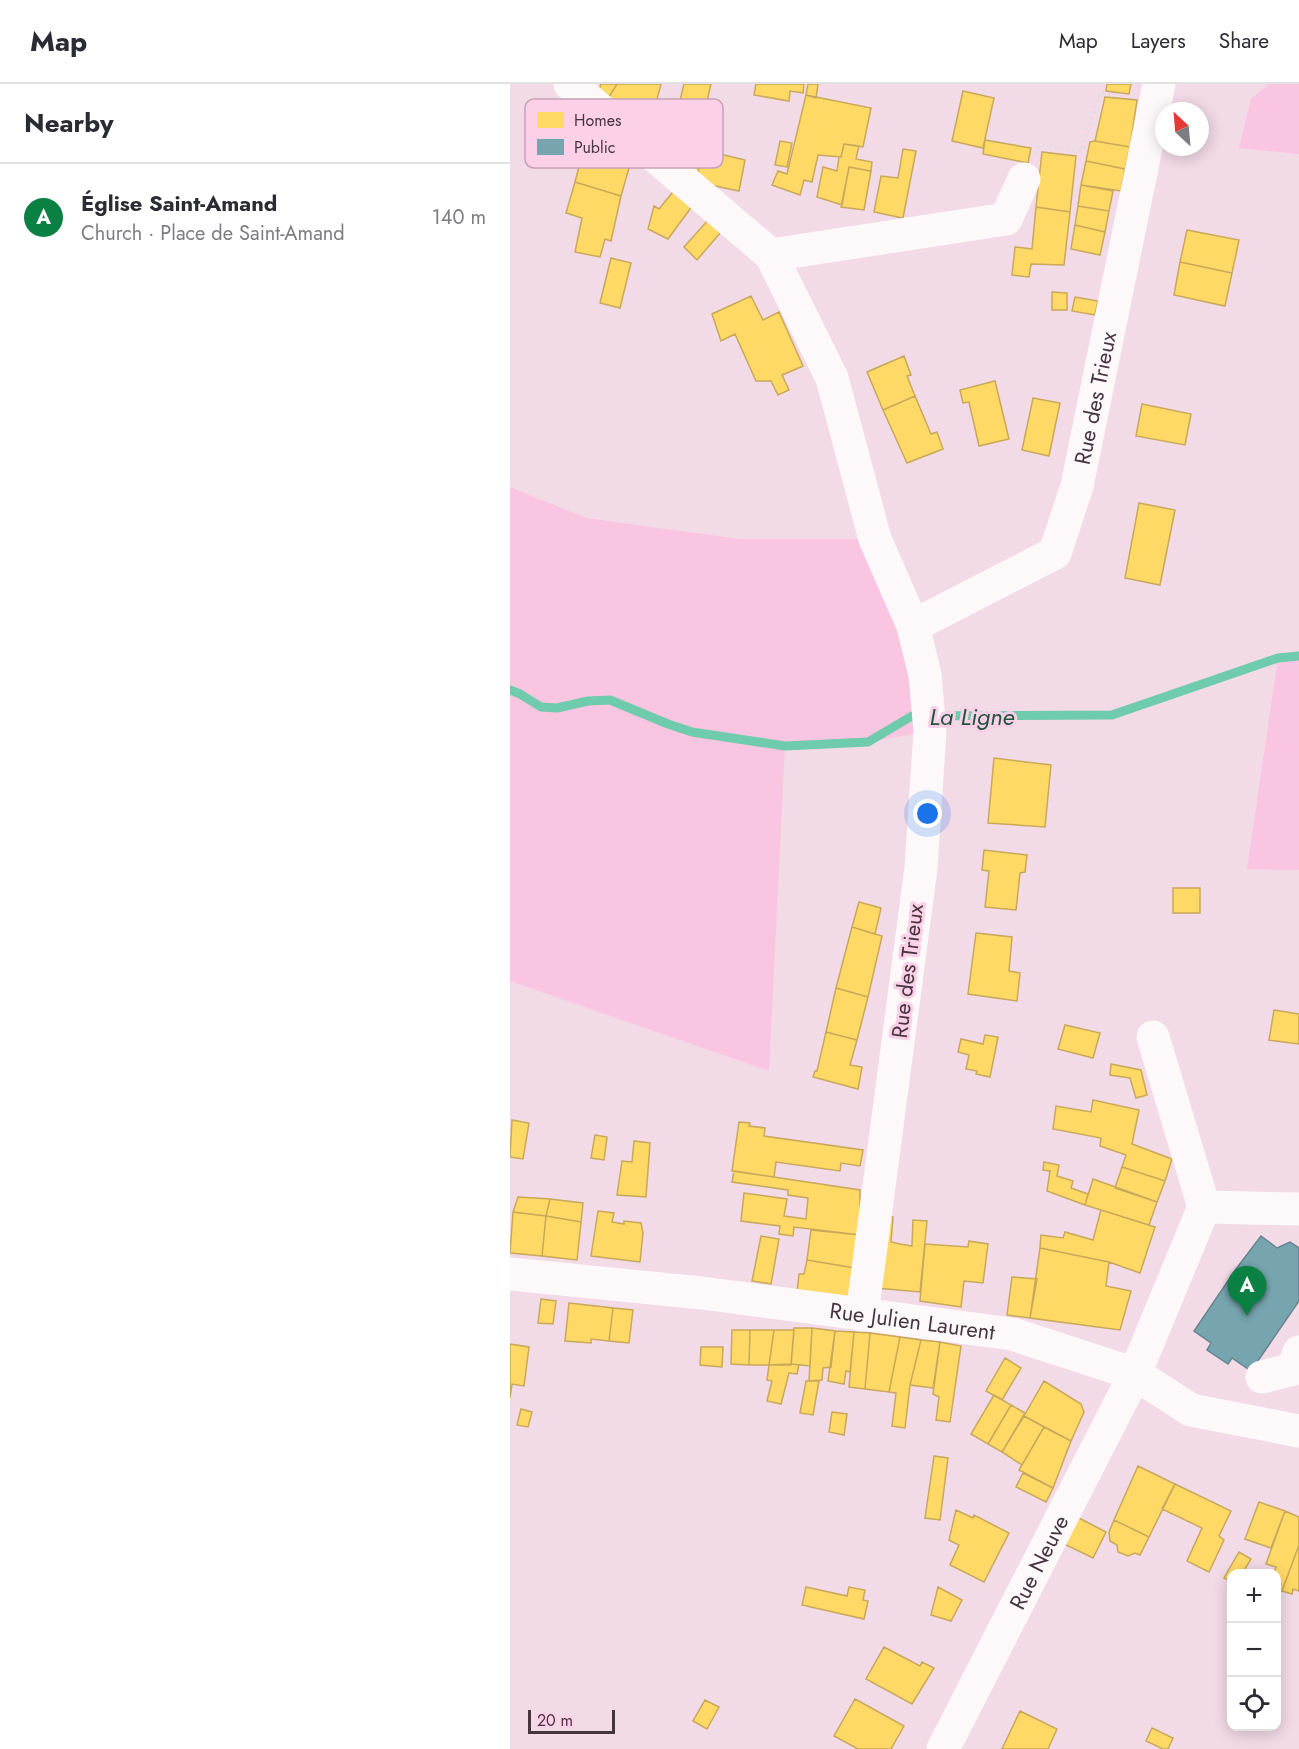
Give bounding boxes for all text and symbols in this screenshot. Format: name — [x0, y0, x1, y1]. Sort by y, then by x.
text: Map — [30, 21, 87, 62]
text: Map — [1059, 26, 1098, 56]
text: Layers — [1131, 26, 1186, 56]
text: Share — [1219, 26, 1269, 56]
legend — [525, 99, 723, 168]
north arrow — [1155, 102, 1209, 156]
text: Nearby — [24, 104, 113, 142]
text: Homes — [574, 109, 621, 132]
text: Public — [574, 136, 615, 159]
text: Église Saint-Amand — [81, 187, 277, 219]
text: A — [36, 203, 51, 232]
text: 140 m — [432, 203, 486, 232]
text: Church · Place de Saint-Amand — [81, 219, 345, 248]
street label: Rue des Trieux — [1066, 328, 1124, 467]
water label: La Ligne — [929, 699, 1015, 734]
your location — [913, 799, 942, 828]
street label: Rue des Trieux — [883, 901, 931, 1040]
pin: A — [1228, 1266, 1266, 1316]
street label: Rue Julien Laurent — [828, 1294, 998, 1348]
street label: Rue Neuve — [1001, 1509, 1076, 1615]
map controls — [1227, 1569, 1281, 1731]
button: + — [1227, 1569, 1281, 1623]
button: − — [1227, 1623, 1281, 1677]
button: locate — [1227, 1677, 1281, 1731]
scale bar — [528, 1707, 615, 1734]
text: 20 m — [537, 1709, 573, 1732]

